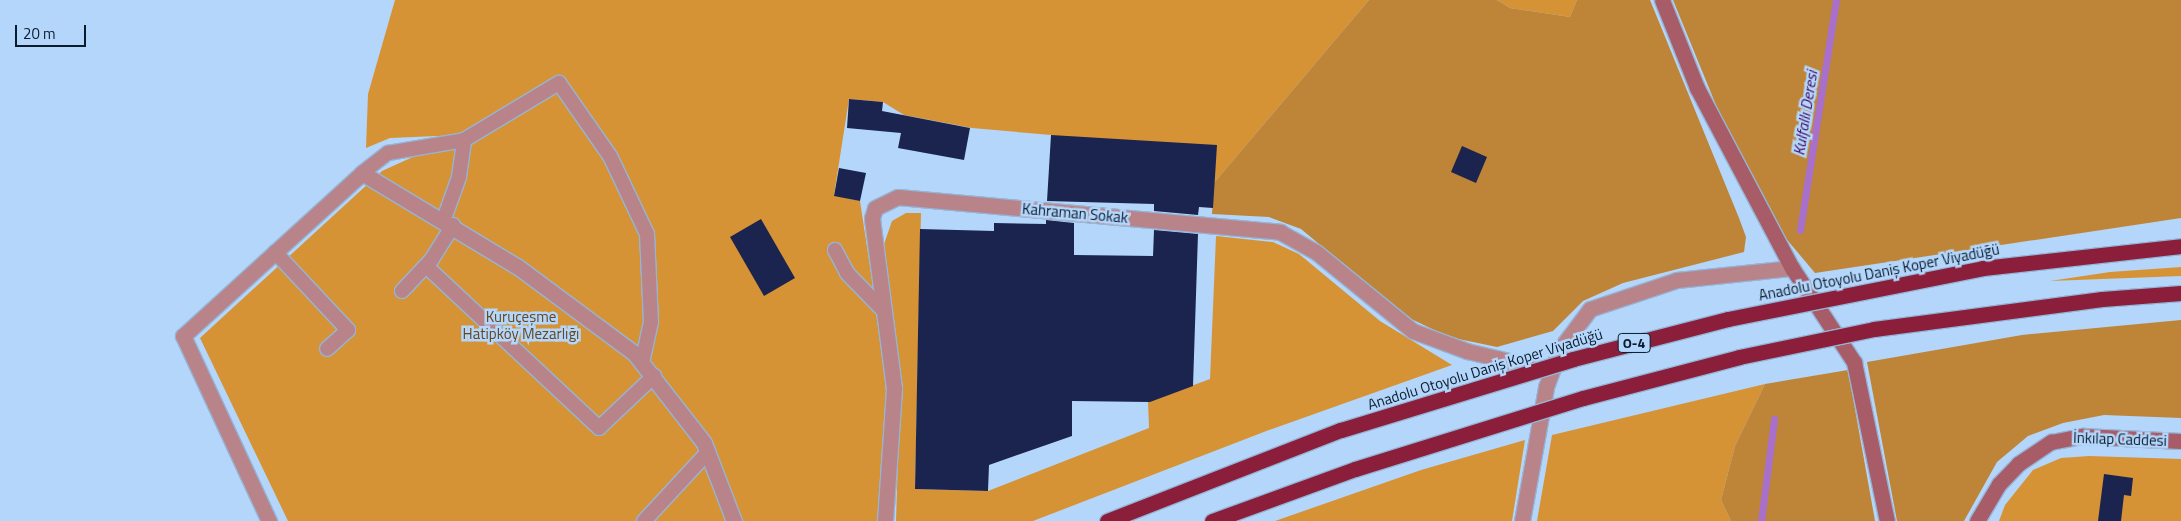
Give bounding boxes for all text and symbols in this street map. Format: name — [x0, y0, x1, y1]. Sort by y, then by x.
scale bar — [18, 15, 89, 47]
text: 20 m — [23, 22, 56, 45]
water label: Kulfallı Deresi — [1789, 69, 1821, 157]
street label: Kahraman Sokak — [1021, 199, 1129, 227]
street label: Anadolu Otoyolu Daniş Koper Viyadüğü — [1757, 240, 2001, 304]
park label: Kuruçeşme Hatipköy Mezarlığı — [463, 307, 579, 342]
street label: Anadolu Otoyolu Daniş Koper Viyadüğü — [1365, 325, 1605, 413]
road number: O-4 — [1616, 332, 1652, 354]
street label: İnkılap Caddesi — [2073, 428, 2167, 450]

